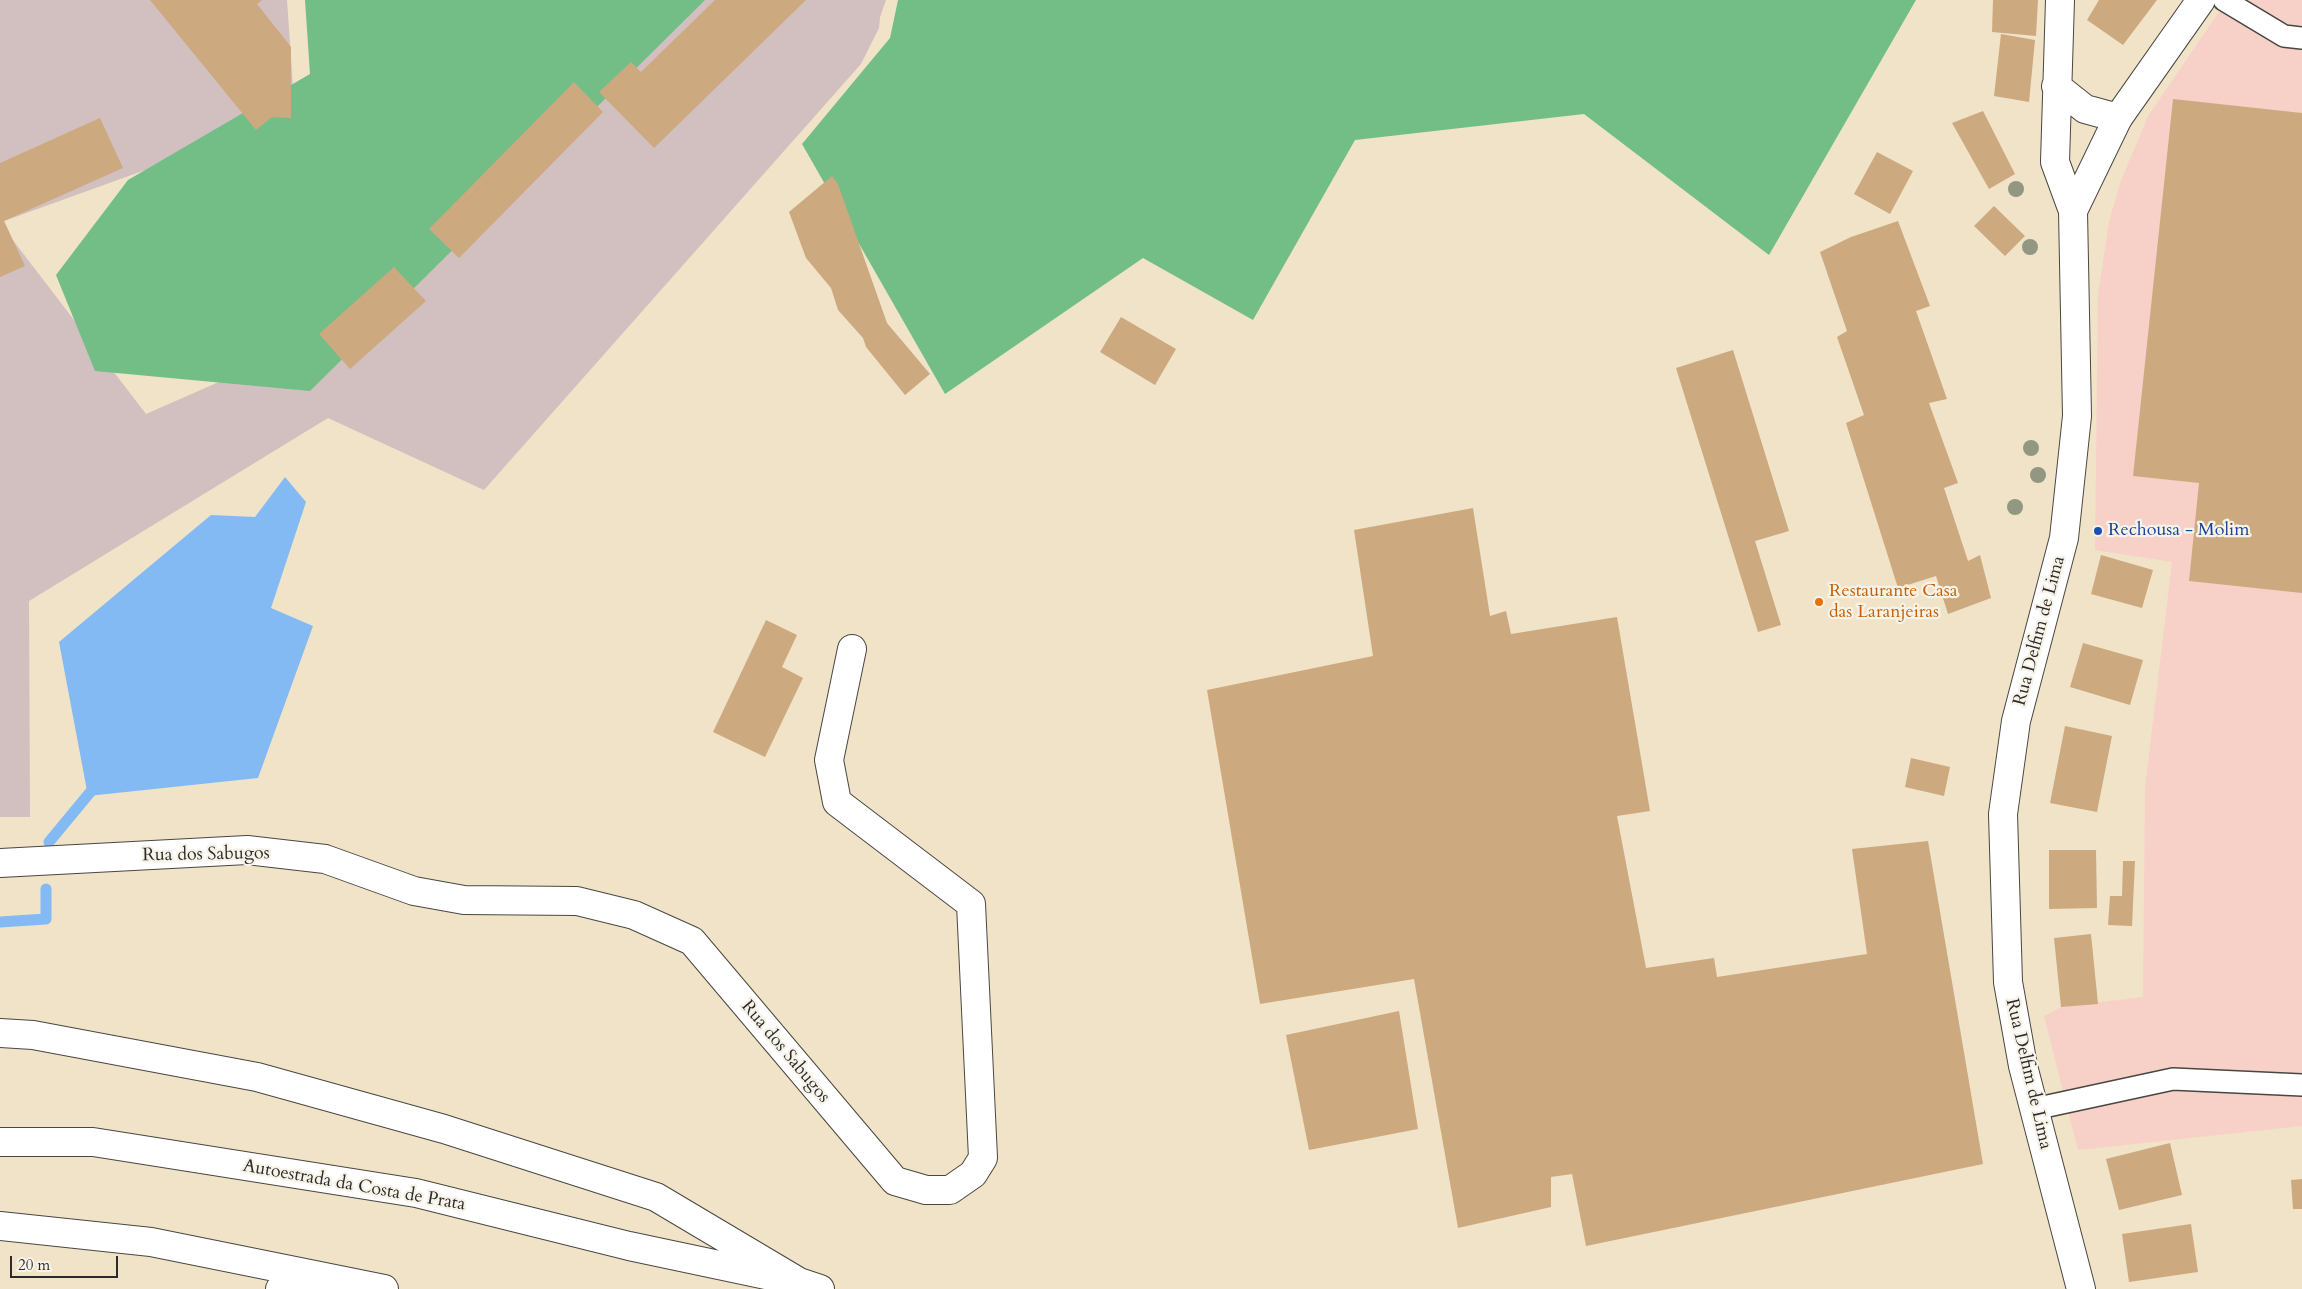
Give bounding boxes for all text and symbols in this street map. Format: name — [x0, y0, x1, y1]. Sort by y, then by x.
place label: Rechousa - Molim — [2108, 520, 2249, 542]
marker: Rechousa - Molim — [2092, 525, 2104, 537]
street label: Rua Delfim de Lima — [2010, 554, 2070, 708]
place label: Restaurante Casa das Laranjeiras — [1829, 581, 1958, 624]
marker: Restaurante Casa das Laranjeiras — [1813, 596, 1825, 608]
street label: Rua dos Sabugos — [142, 843, 270, 867]
street label: Rua dos Sabugos — [736, 996, 834, 1108]
street label: Rua Delfim de Lima — [2000, 997, 2056, 1151]
street label: Autoestrada da Costa de Prata — [241, 1156, 467, 1216]
scale bar — [12, 1246, 120, 1278]
text: 20 m — [18, 1255, 50, 1275]

